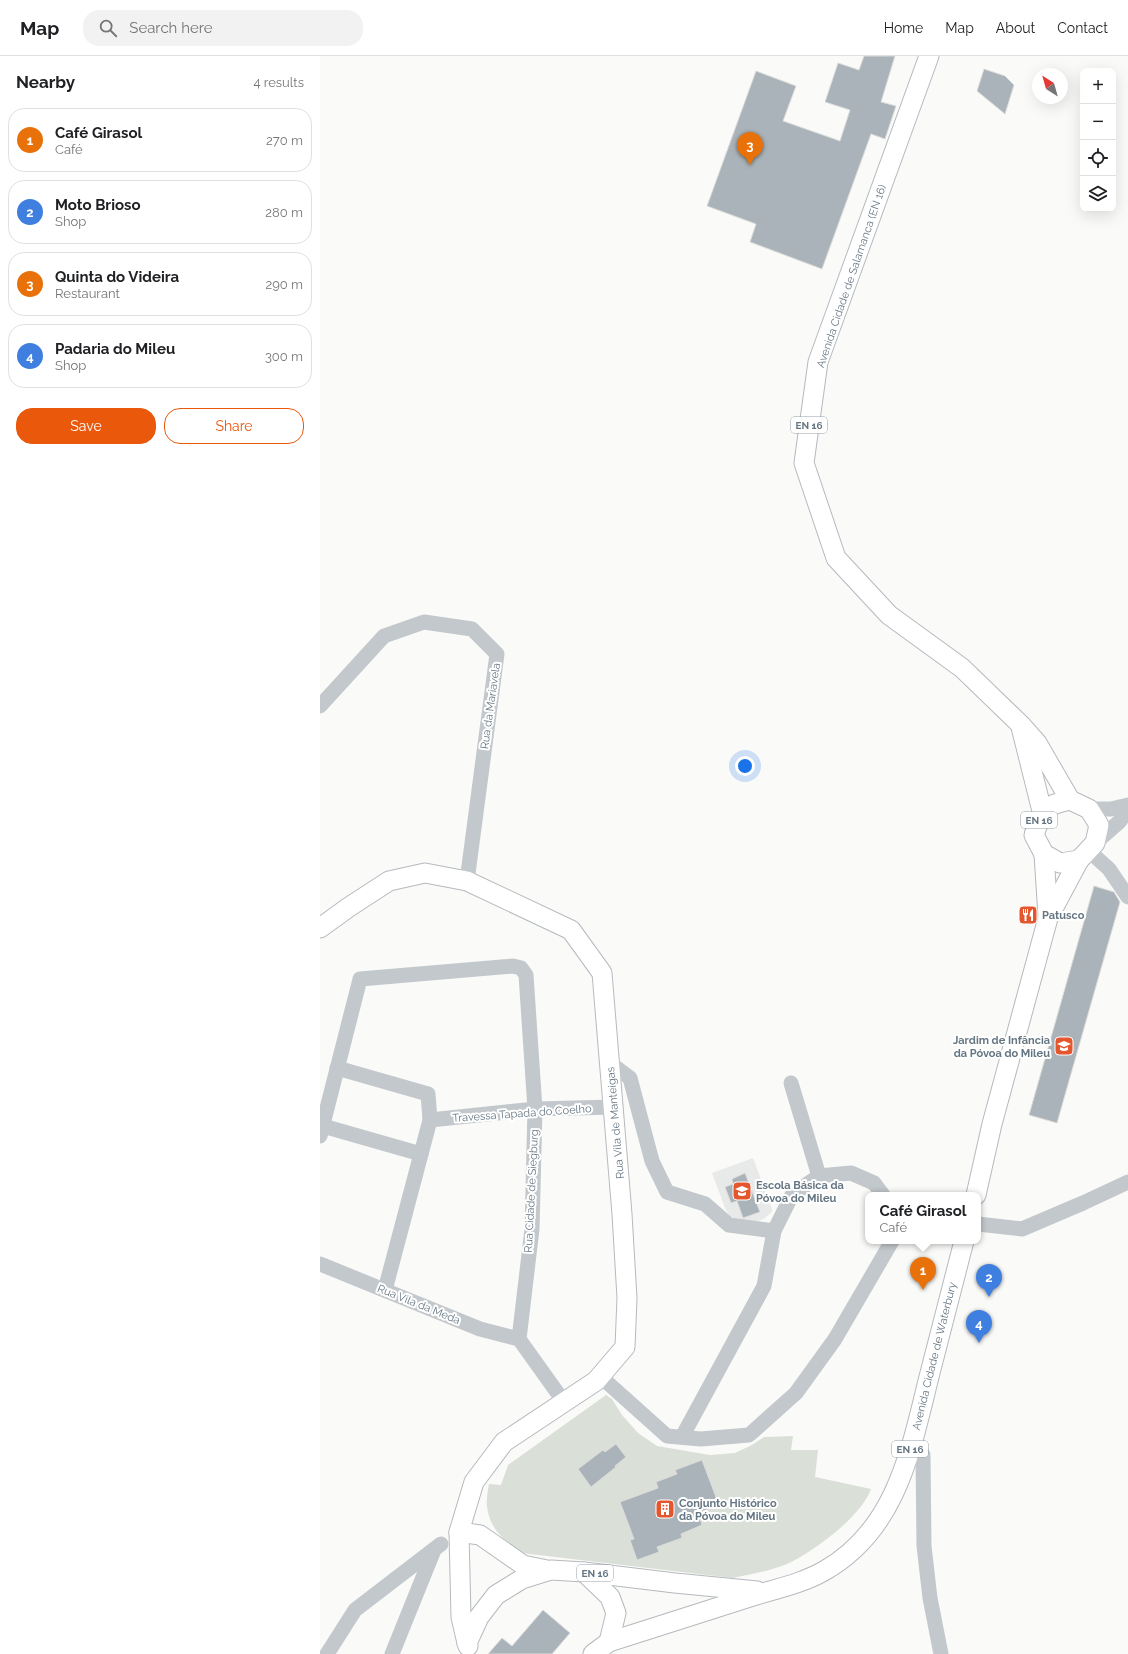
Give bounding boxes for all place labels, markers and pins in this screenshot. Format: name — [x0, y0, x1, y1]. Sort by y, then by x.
pin: 3 — [737, 132, 763, 165]
restaurant icon: Patusco — [1017, 904, 1039, 926]
place label: Patusco — [1042, 909, 1085, 922]
place label: Jardim de Infância da Póvoa do Mileu — [953, 1034, 1050, 1060]
school or university icon: Jardim de Infância da Póvoa do Mileu — [1053, 1035, 1075, 1057]
place label: Escola Básica da Póvoa do Mileu — [756, 1179, 844, 1205]
school or university icon: Escola Básica da Póvoa do Mileu — [731, 1180, 753, 1202]
pin: 1 — [910, 1257, 936, 1290]
pin: 2 — [976, 1264, 1002, 1297]
pin: 4 — [966, 1310, 992, 1343]
place label: Conjunto Histórico da Póvoa do Mileu — [679, 1497, 777, 1523]
building icon: Conjunto Histórico da Póvoa do Mileu — [654, 1498, 676, 1520]

